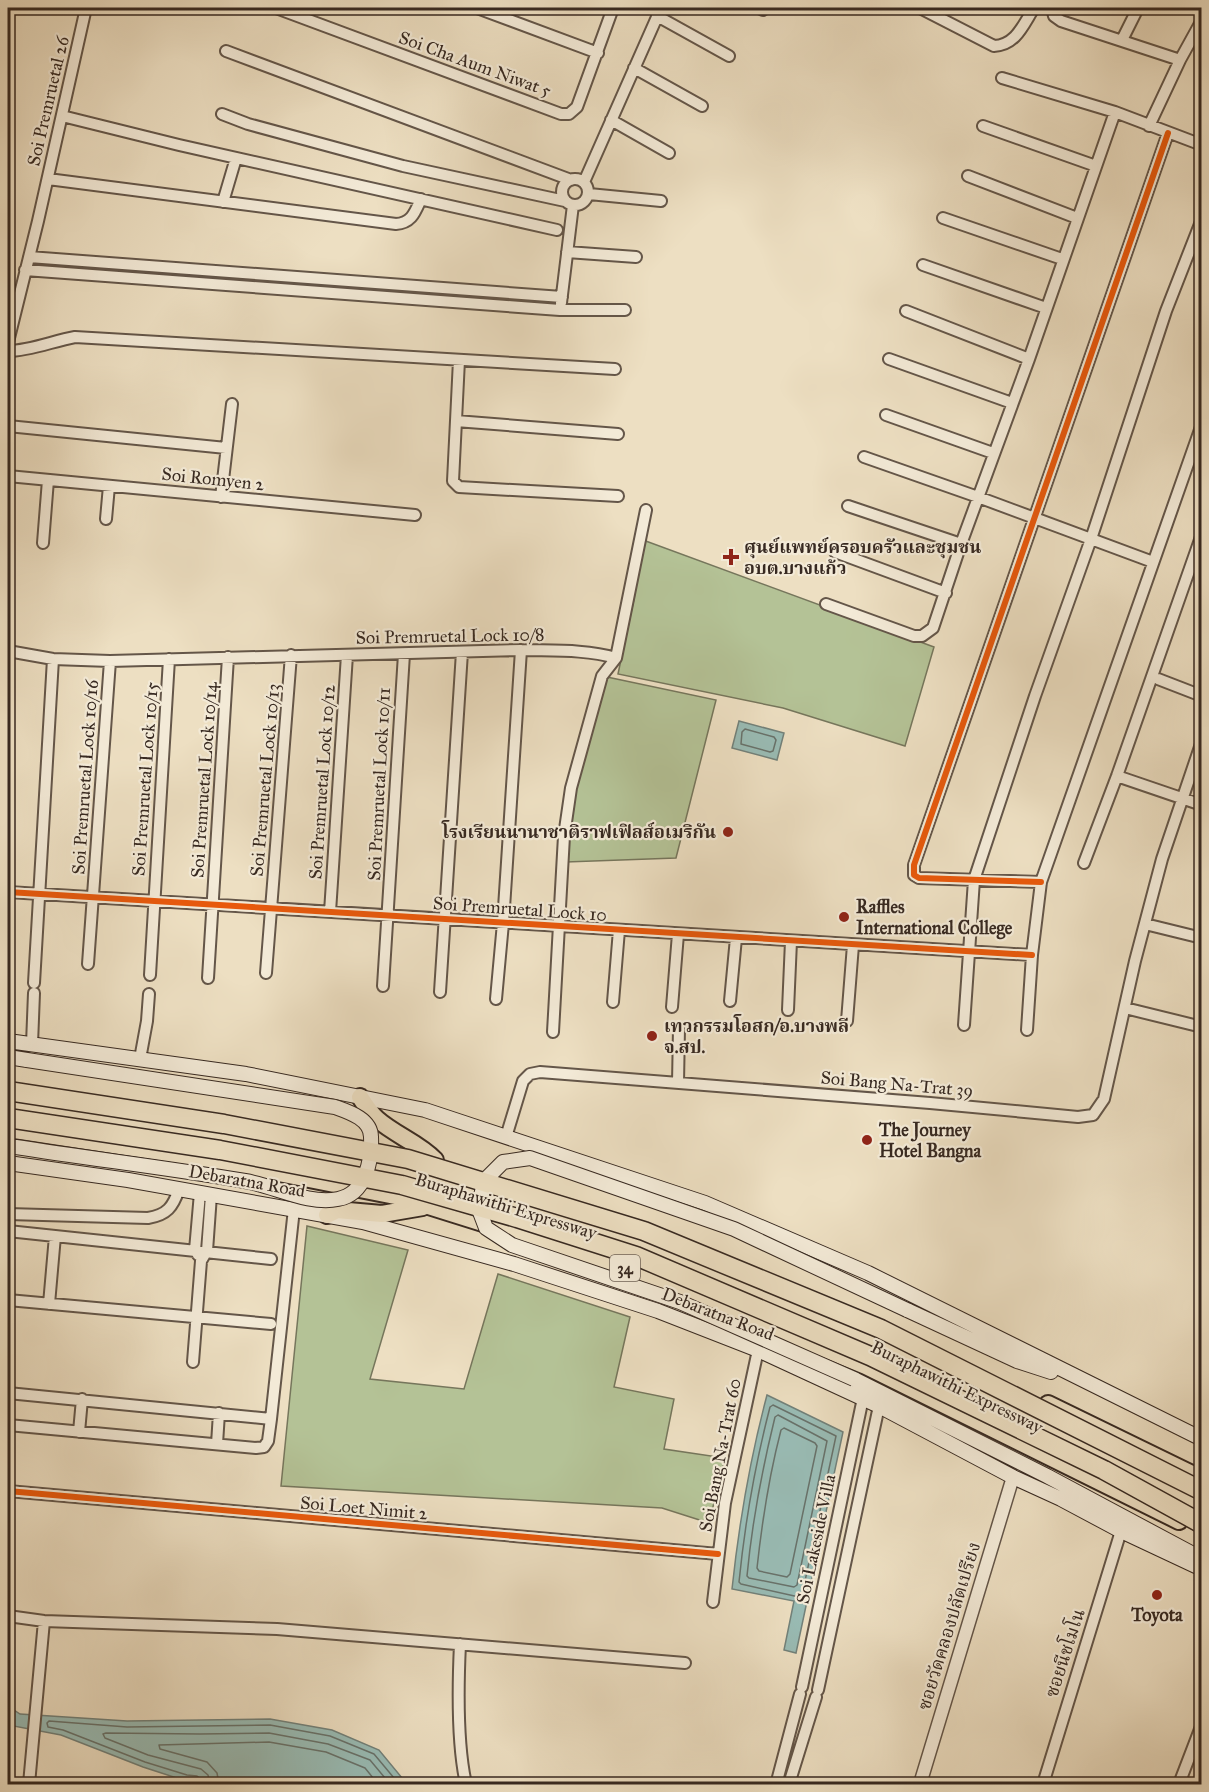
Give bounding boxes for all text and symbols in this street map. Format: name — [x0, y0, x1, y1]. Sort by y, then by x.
street label: Soi Cha Aum Niwat 5 — [396, 26, 555, 102]
street label: Soi Premruetal 26 — [22, 33, 74, 168]
street label: Soi Romyen 2 — [161, 463, 266, 495]
place label: ศุนย์แพทย์ครอบครัวและชุมชน อบต.บางแก้ว — [744, 536, 981, 579]
marker: ศุนย์แพทย์ครอบครัวและชุมชน อบต.บางแก้ว — [722, 548, 740, 566]
street label: Soi Premruetal Lock 10/8 — [355, 623, 545, 649]
street label: Soi Premruetal Lock 10/16 — [67, 678, 103, 875]
street label: Soi Premruetal Lock 10/14 — [186, 680, 222, 879]
street label: Soi Premruetal Lock 10/15 — [127, 681, 163, 877]
street label: Soi Premruetal Lock 10/13 — [246, 683, 284, 877]
street label: Soi Premruetal Lock 10/12 — [304, 684, 340, 880]
street label: Soi Premruetal Lock 10/11 — [363, 687, 395, 881]
place label: โรงเรียนนานาชาติราฟเฟิลส์อเมริกัน — [441, 820, 716, 843]
marker: โรงเรียนนานาชาติราฟเฟิลส์อเมริกัน — [721, 825, 735, 839]
street label: Soi Premruetal Lock 10 — [432, 892, 608, 926]
place label: Raffles International College — [856, 896, 1013, 940]
marker: Raffles International College — [837, 910, 851, 924]
place label: เทวกรรมโอสก/อ.บางพลี จ.สป. — [664, 1014, 849, 1058]
marker: เทวกรรมโอสก/อ.บางพลี จ.สป. — [645, 1029, 659, 1043]
street label: Soi Bang Na-Trat 39 — [820, 1066, 974, 1103]
place label: The Journey Hotel Bangna — [878, 1119, 982, 1163]
marker: The Journey Hotel Bangna — [860, 1133, 874, 1147]
street label: Debaratna Road — [187, 1160, 307, 1202]
street label: Buraphawithi Expressway — [413, 1168, 600, 1244]
road number: 34 — [610, 1255, 640, 1281]
street label: Debaratna Road — [659, 1283, 777, 1345]
street label: Buraphawithi Expressway — [867, 1336, 1047, 1438]
street label: Soi Bang Na-Trat 60 — [694, 1376, 747, 1534]
street label: Soi Lakeside Villa — [792, 1472, 841, 1606]
street label: Soi Loet Nimit 2 — [299, 1491, 429, 1525]
street label: ซอยวัดคลองปลัดเปรียง — [913, 1539, 985, 1713]
marker: Toyota — [1150, 1588, 1164, 1602]
place label: Toyota — [1130, 1604, 1183, 1627]
street label: ซอยนีชโมโน — [1038, 1605, 1090, 1700]

